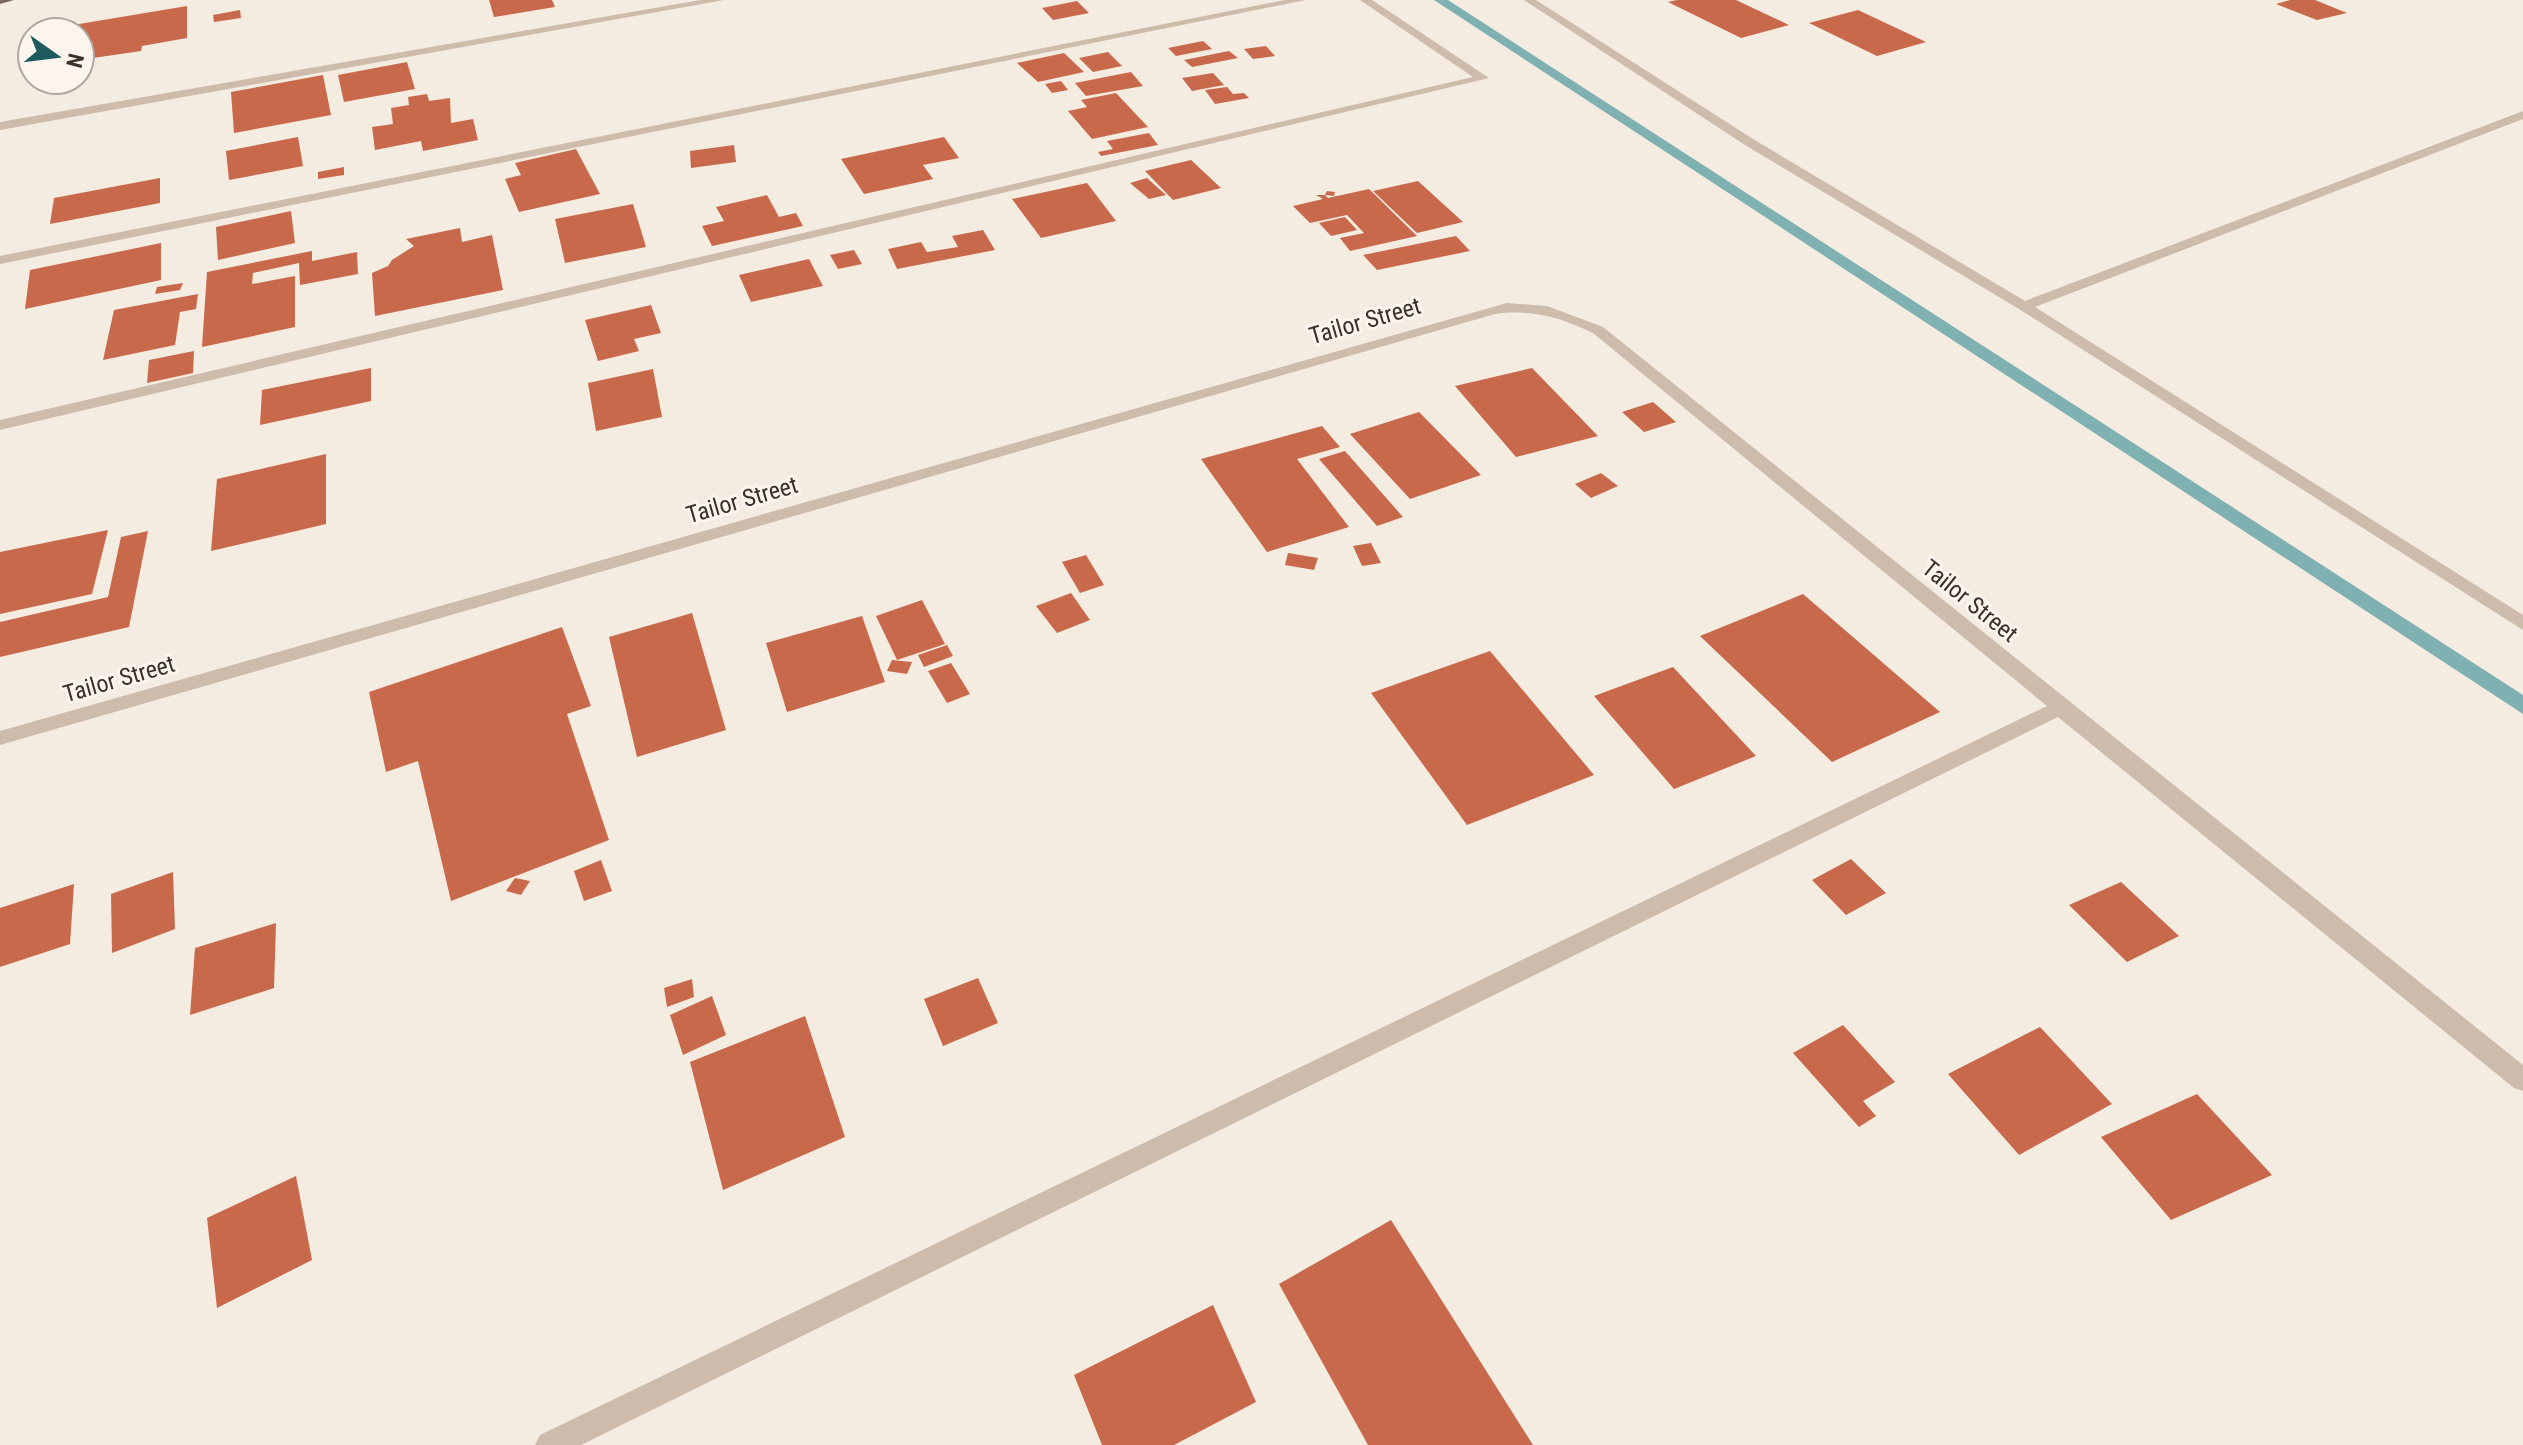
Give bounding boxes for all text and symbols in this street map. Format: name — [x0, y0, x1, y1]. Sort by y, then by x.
north arrow — [16, 16, 96, 96]
text: N — [61, 51, 89, 70]
street label: Tailor Street — [1306, 292, 1424, 350]
street label: Tailor Street — [683, 471, 801, 529]
street label: Tailor Street — [1917, 554, 2023, 648]
street label: Tailor Street — [60, 650, 178, 708]

